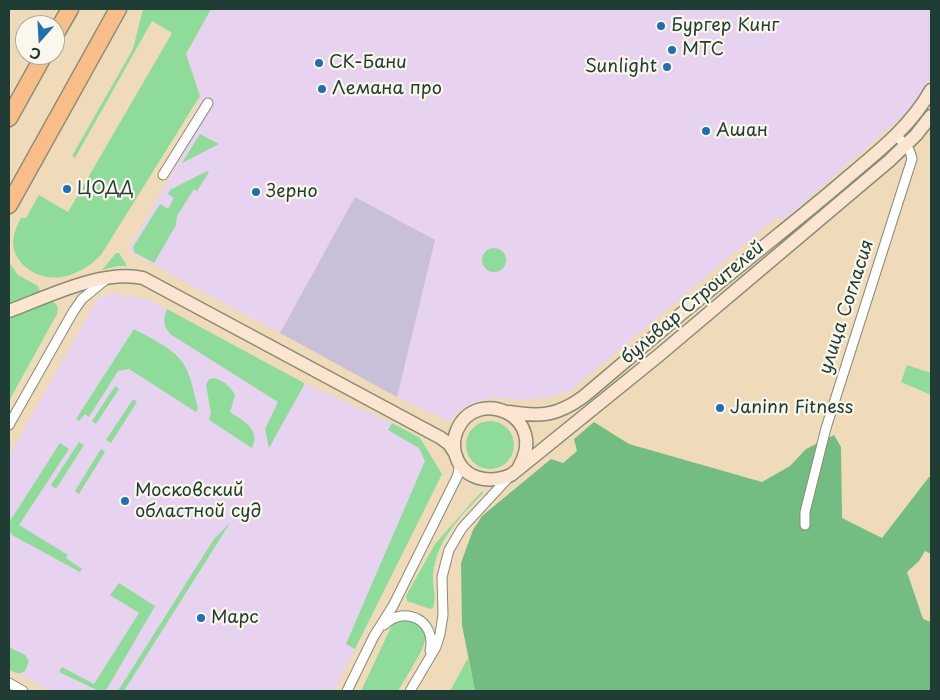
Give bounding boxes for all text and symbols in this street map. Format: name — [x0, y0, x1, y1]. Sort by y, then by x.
north arrow — [15, 15, 65, 65]
place label: Бургер Кинг — [671, 15, 779, 37]
marker: Бургер Кинг — [655, 20, 667, 32]
place label: МТС — [682, 39, 724, 61]
text: С — [27, 42, 44, 65]
marker: МТС — [666, 44, 678, 56]
place label: СК-Бани — [329, 52, 407, 74]
place label: Sunlight — [585, 56, 657, 78]
marker: СК-Бани — [313, 57, 325, 69]
marker: Sunlight — [661, 61, 673, 73]
place label: Лемана про — [332, 78, 442, 100]
marker: Лемана про — [316, 83, 328, 95]
place label: Ашан — [716, 120, 768, 142]
marker: Ашан — [700, 125, 712, 137]
place label: ЦОДД — [77, 178, 133, 200]
place label: Зерно — [266, 181, 318, 203]
marker: ЦОДД — [61, 183, 73, 195]
marker: Зерно — [250, 186, 262, 198]
street label: бульвар Строителей — [617, 237, 769, 369]
street label: улица Согласия — [815, 237, 879, 377]
place label: Janinn Fitness — [730, 397, 853, 419]
marker: Janinn Fitness — [714, 402, 726, 414]
place label: Московский областной суд — [135, 480, 261, 522]
marker: Московский областной суд — [119, 495, 131, 507]
place label: Марс — [211, 607, 259, 629]
marker: Марс — [195, 612, 207, 624]

